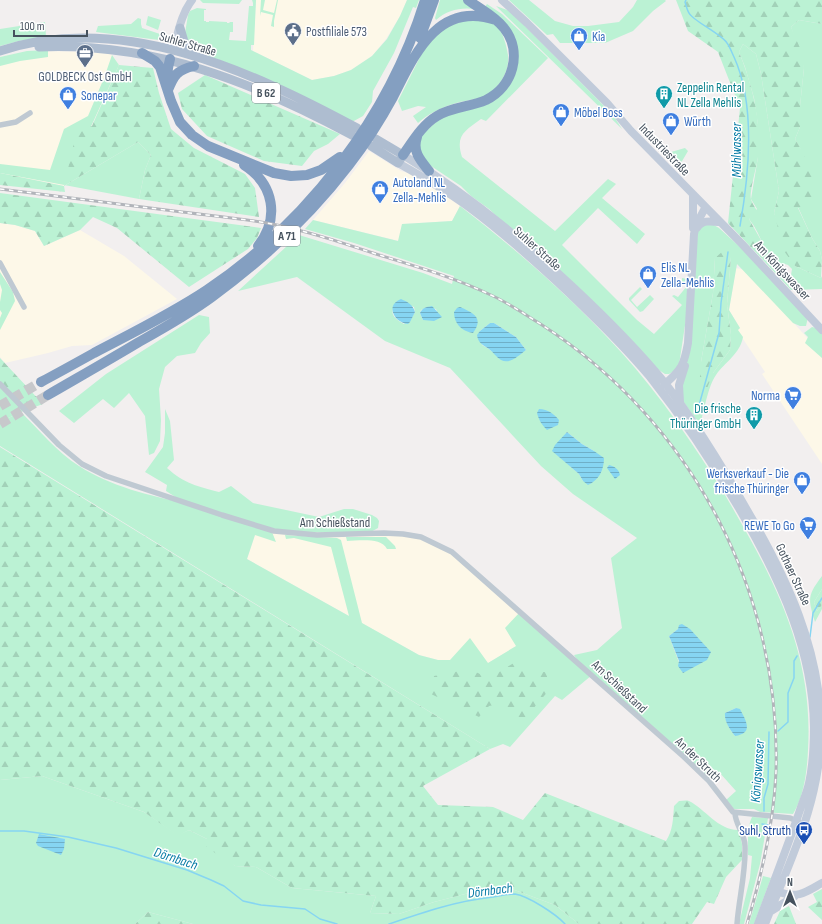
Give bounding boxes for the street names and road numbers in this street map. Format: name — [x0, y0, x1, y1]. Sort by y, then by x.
street label: Suhler Straße — [157, 28, 218, 60]
road number: B 62 — [252, 83, 280, 103]
street label: Industriestraße — [635, 120, 693, 179]
street label: Suhler Straße — [510, 223, 565, 274]
road number: A 71 — [274, 226, 300, 246]
street label: Am Königswasser — [750, 237, 814, 304]
street label: Am Schießstand — [299, 515, 370, 531]
street label: Gothaer Straße — [772, 541, 814, 608]
street label: Am Schießstand — [587, 656, 650, 717]
street label: An der Struth — [671, 733, 725, 786]

